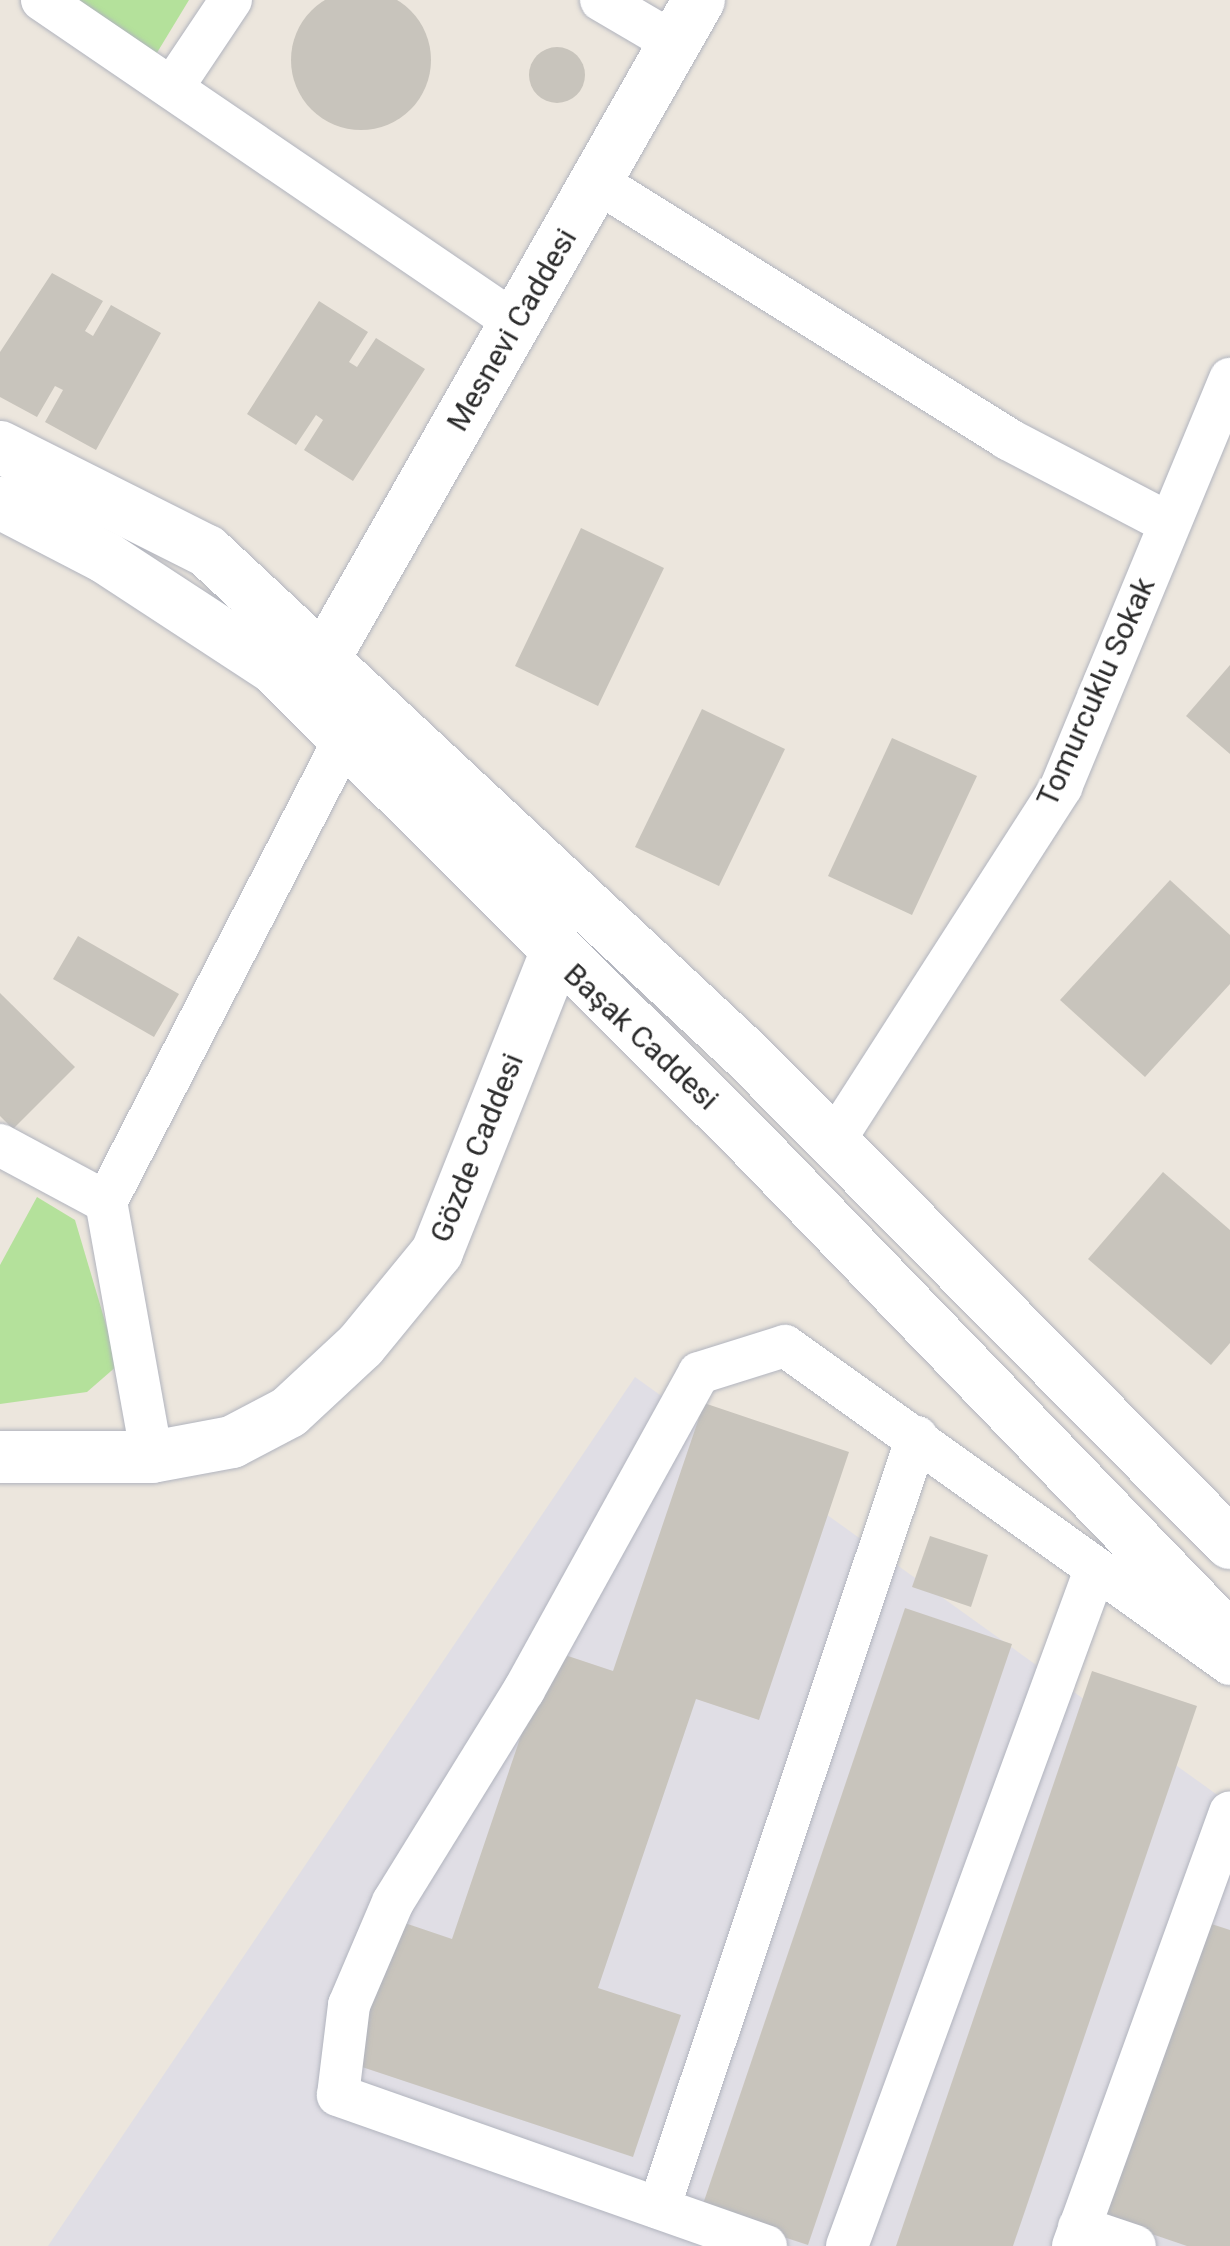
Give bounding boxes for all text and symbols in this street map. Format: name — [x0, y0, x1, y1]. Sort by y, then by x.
street label: Mesnevi Caddesi — [440, 222, 584, 438]
street label: Tomurcuklu Sokak — [1029, 572, 1163, 812]
street label: Başak Caddesi — [556, 956, 726, 1118]
street label: Gözde Caddesi — [423, 1048, 531, 1248]

